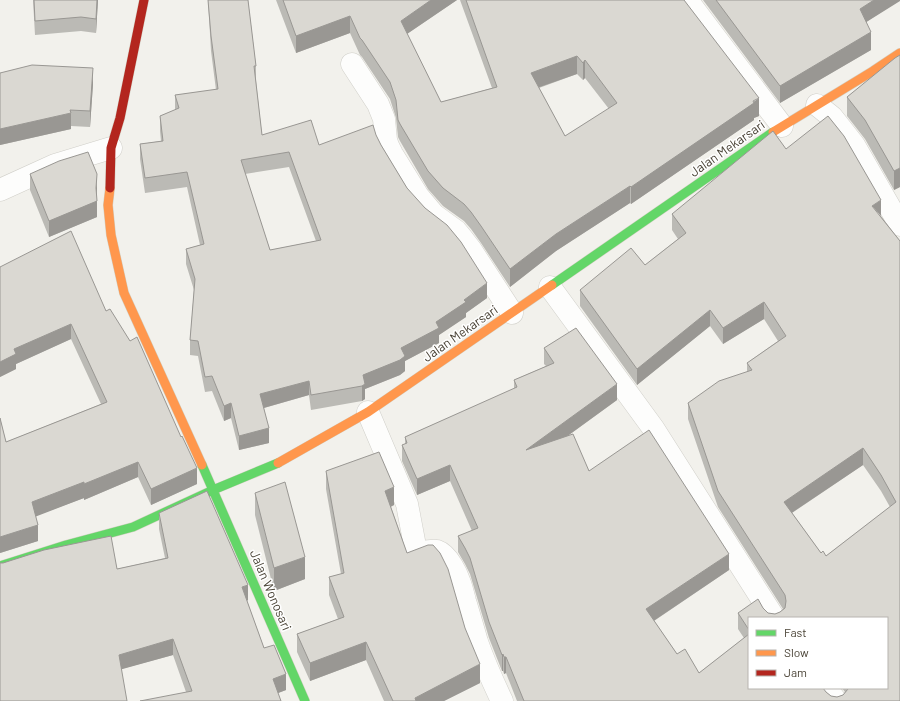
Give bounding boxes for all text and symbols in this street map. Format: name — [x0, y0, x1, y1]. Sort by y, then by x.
street label: Jalan Mekarsari — [686, 116, 768, 180]
street label: Jalan Mekarsari — [419, 301, 501, 365]
street label: Jalan Wonosari — [247, 547, 295, 633]
legend — [748, 617, 888, 689]
text: Fast — [784, 625, 807, 639]
text: Slow — [784, 645, 809, 659]
text: Jam — [784, 665, 807, 679]

